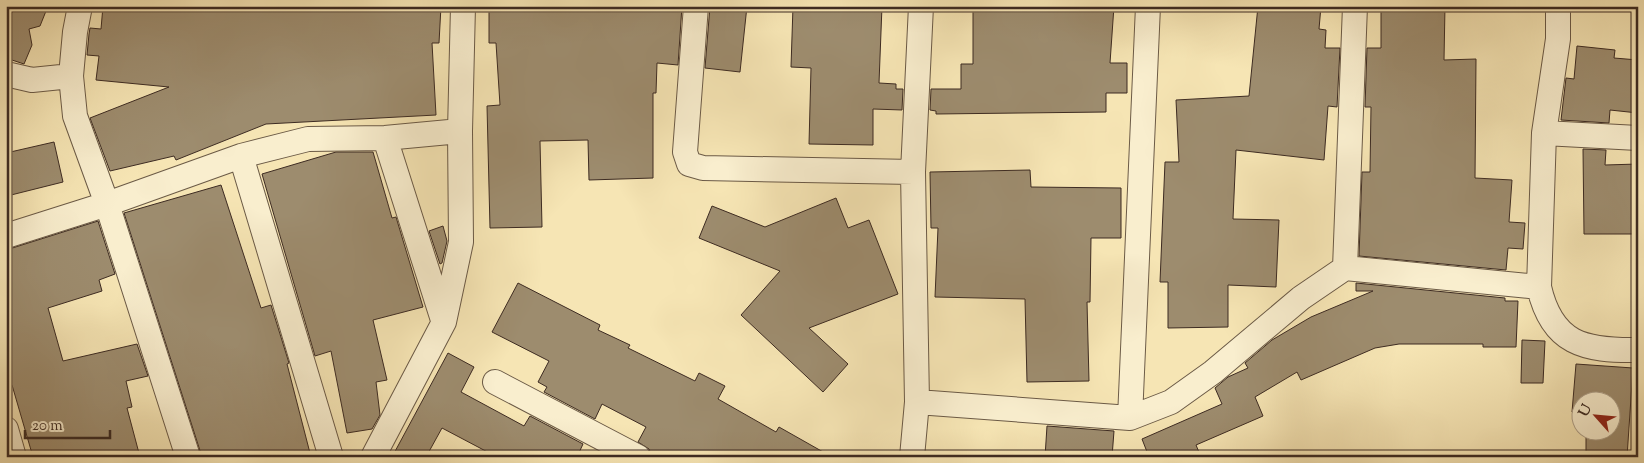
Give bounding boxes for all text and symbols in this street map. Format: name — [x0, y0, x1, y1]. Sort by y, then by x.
north arrow — [1572, 390, 1622, 440]
text: U — [1575, 401, 1598, 421]
scale bar — [25, 408, 110, 440]
text: 20 m — [32, 416, 63, 437]

